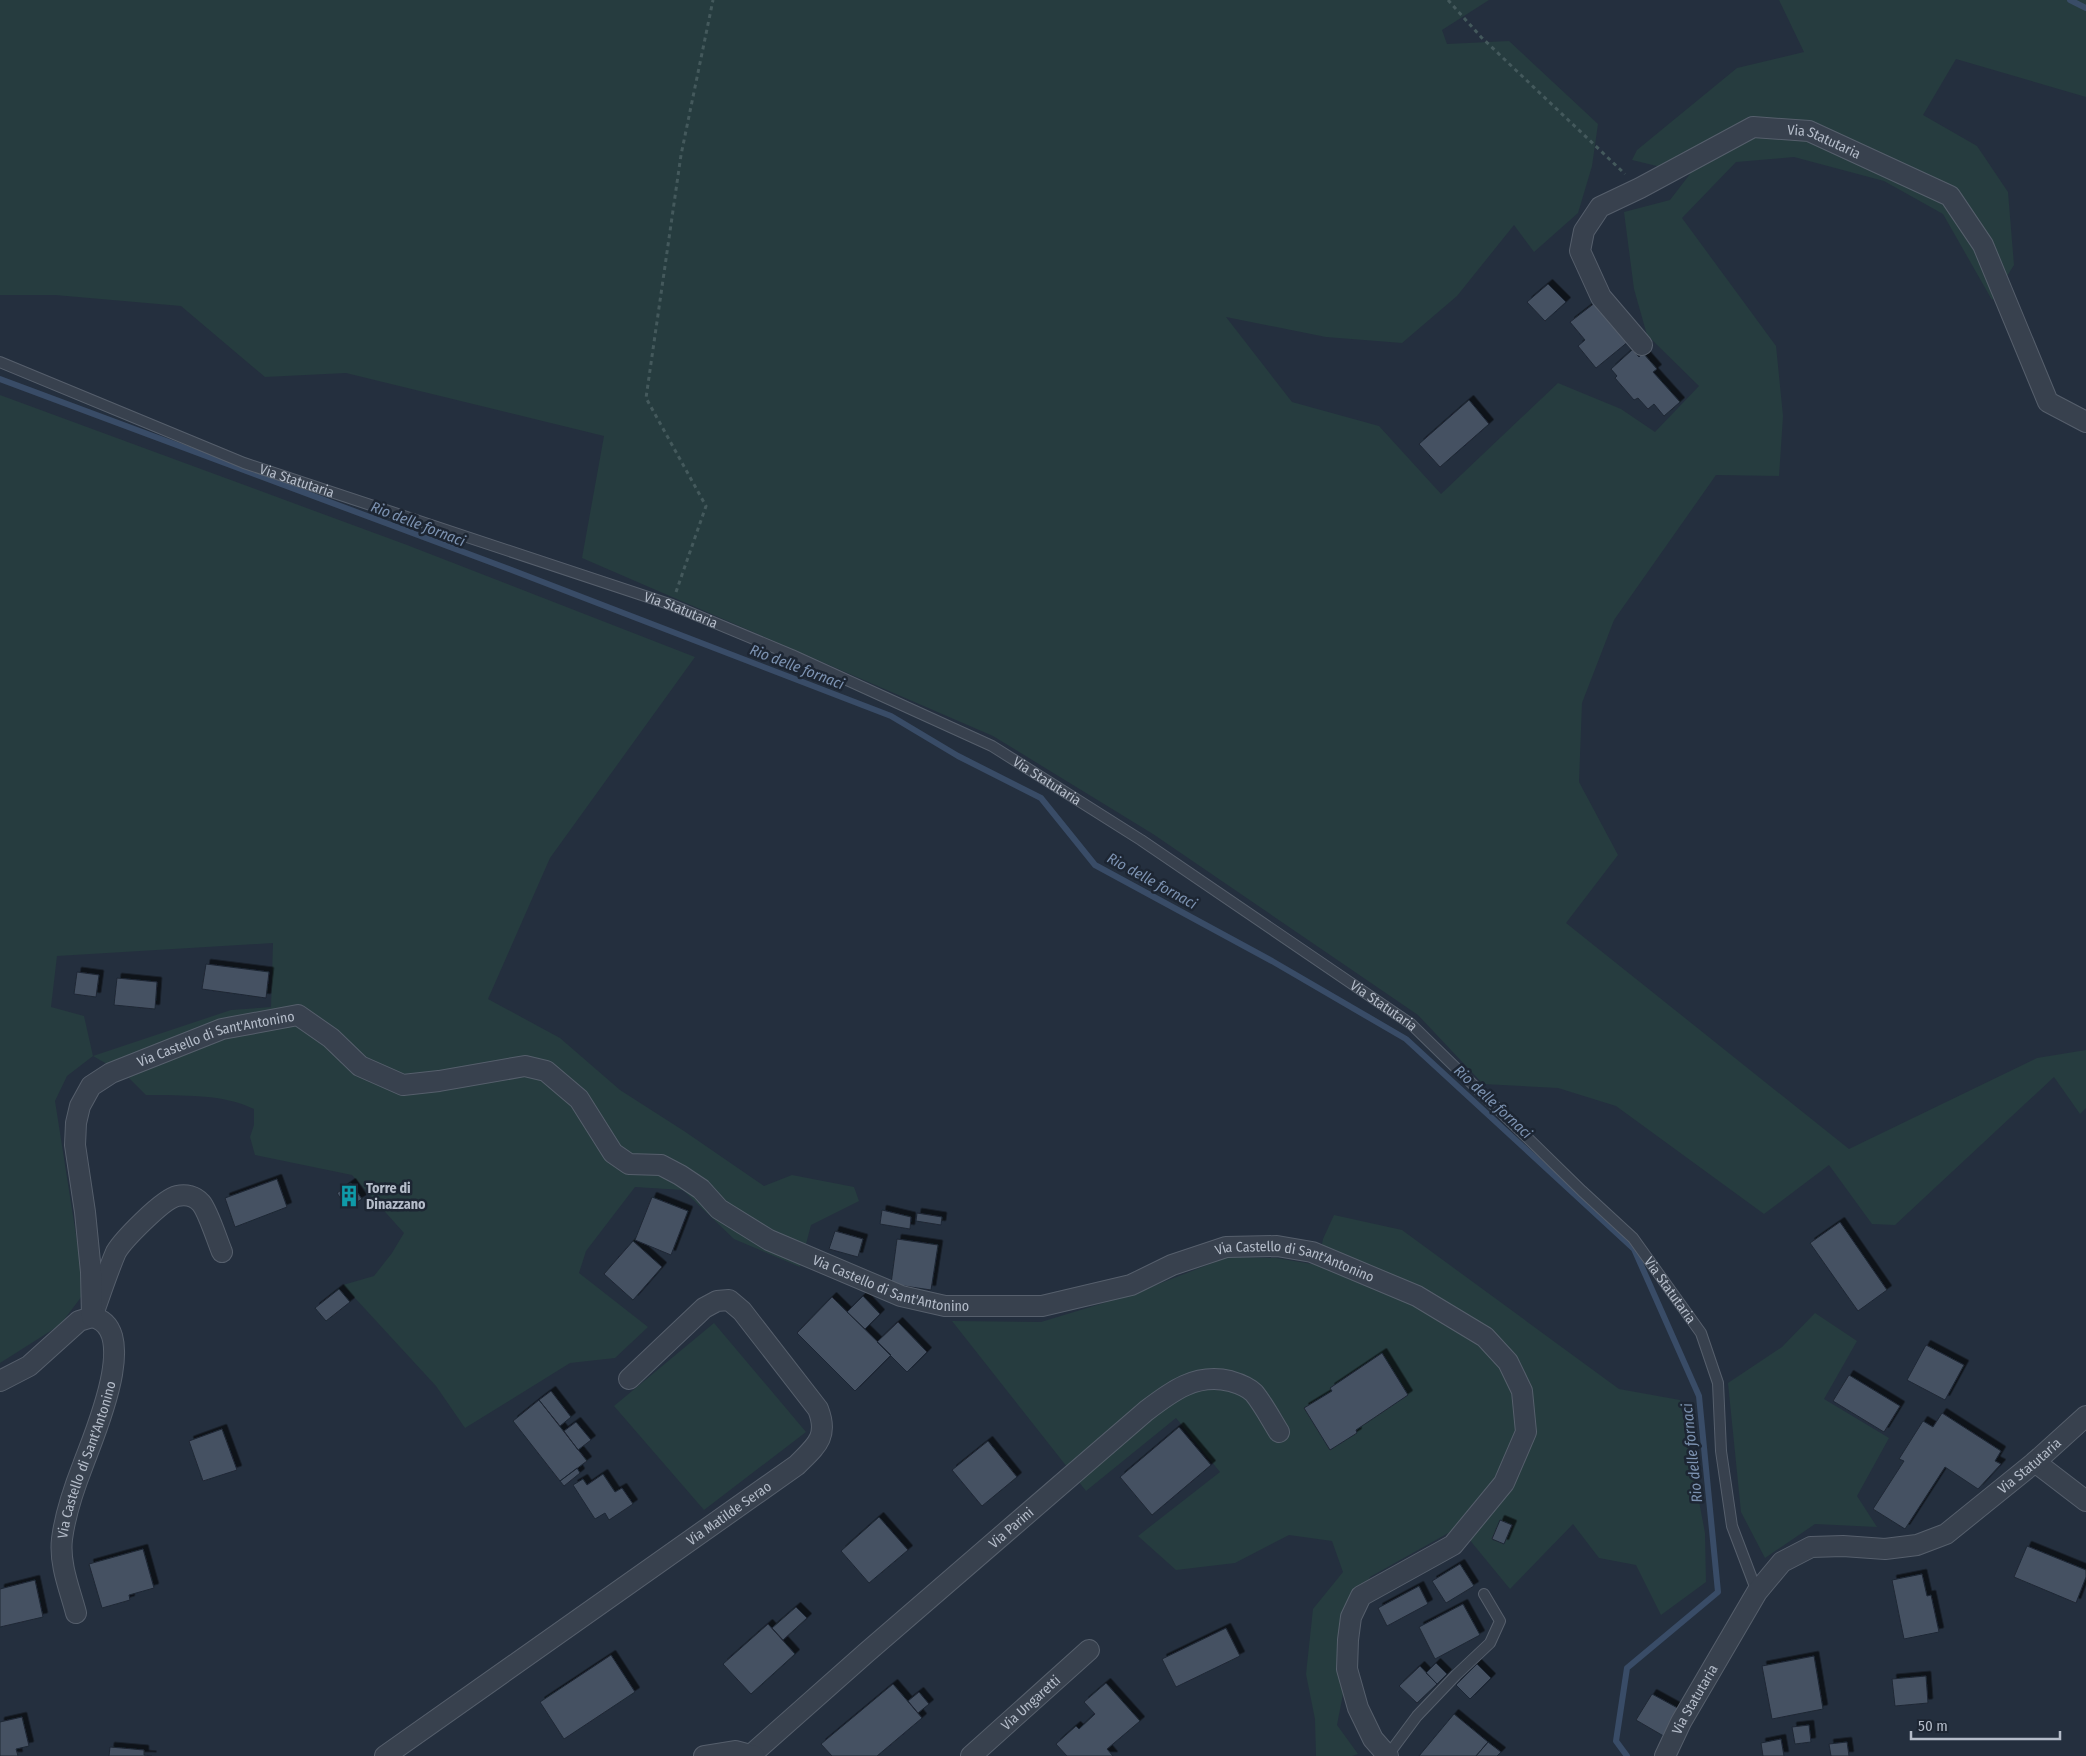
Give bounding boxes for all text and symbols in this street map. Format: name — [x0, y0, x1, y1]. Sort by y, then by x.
street label: Via Statutaria — [1787, 121, 1863, 163]
street label: Via Statutaria — [257, 461, 337, 501]
water label: Rio delle fornaci — [368, 498, 468, 550]
street label: Via Statutaria — [642, 588, 720, 632]
water label: Rio delle fornaci — [747, 641, 847, 693]
street label: Via Statutaria — [1010, 753, 1084, 809]
water label: Rio delle fornaci — [1104, 849, 1200, 913]
street label: Via Statutaria — [1347, 977, 1421, 1035]
street label: Via Castello di Sant'Antonino — [135, 1008, 296, 1071]
water label: Rio delle fornaci — [1450, 1061, 1536, 1143]
place label: Torre di Dinazzano — [366, 1180, 426, 1213]
building icon: Torre di Dinazzano — [336, 1183, 362, 1209]
street label: Via Castello di Sant'Antonino — [1213, 1238, 1377, 1286]
street label: Via Castello di Sant'Antonino — [810, 1251, 969, 1315]
street label: Via Statutaria — [1640, 1254, 1699, 1327]
street label: Via Castello di Sant'Antonino — [54, 1379, 119, 1540]
water label: Rio delle fornaci — [1678, 1402, 1706, 1504]
street label: Via Statutaria — [1995, 1434, 2065, 1498]
street label: Via Matilde Serao — [684, 1478, 775, 1549]
street label: Via Parini — [985, 1504, 1037, 1552]
street label: Via Statutaria — [1668, 1661, 1722, 1737]
street label: Via Ungaretti — [998, 1672, 1064, 1734]
scale bar — [1911, 1708, 2060, 1740]
text: 50 m — [1918, 1717, 1948, 1735]

